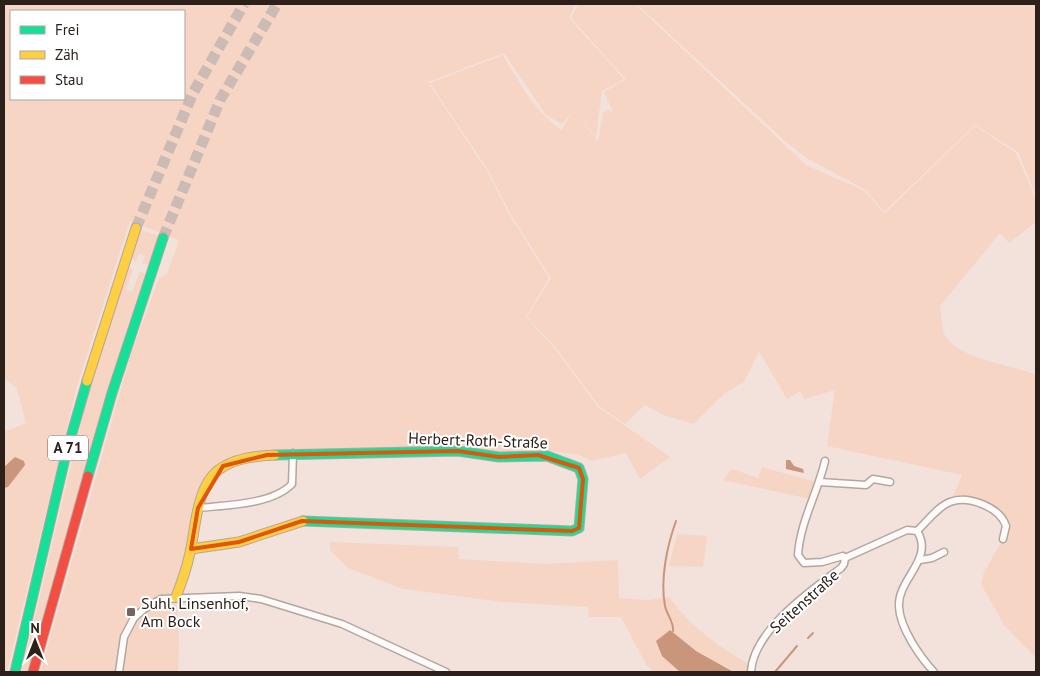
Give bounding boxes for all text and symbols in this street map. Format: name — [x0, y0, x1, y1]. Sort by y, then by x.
legend — [10, 10, 185, 100]
text: Frei — [55, 20, 80, 39]
text: Zäh — [55, 45, 79, 64]
text: Stau — [55, 70, 84, 89]
street label: Herbert-Roth-Straße — [408, 428, 548, 452]
road number: A 71 — [48, 436, 88, 460]
street label: Seitenstraße — [765, 565, 843, 637]
place label: Suhl, Linsenhof, Am Bock — [141, 593, 249, 631]
marker: Suhl, Linsenhof, Am Bock — [125, 606, 137, 618]
north arrow — [10, 616, 60, 666]
text: N — [30, 619, 40, 637]

